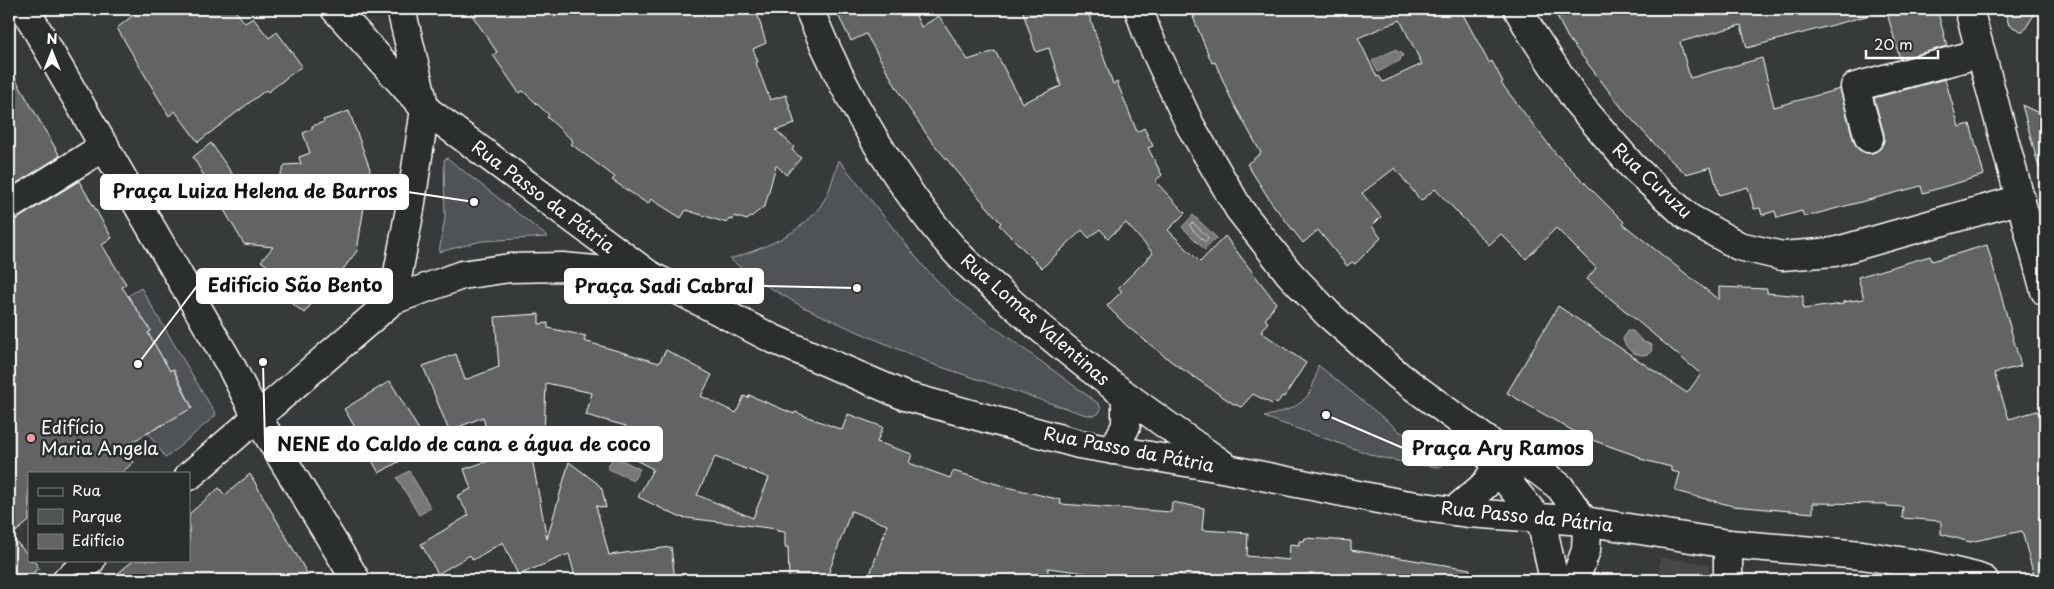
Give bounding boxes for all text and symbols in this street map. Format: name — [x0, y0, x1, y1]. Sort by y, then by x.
north arrow — [28, 28, 78, 78]
text: N — [46, 28, 58, 49]
scale bar — [1866, 28, 1939, 60]
text: 20 m — [1874, 32, 1913, 55]
street label: Rua Passo da Pátria — [467, 133, 622, 259]
street label: Rua Curuzu — [1607, 136, 1699, 224]
callout: Praça Luiza Helena de Barros — [101, 175, 408, 209]
text: Praça Luiza Helena de Barros — [112, 176, 398, 204]
street label: Rua Lomas Valentinas — [956, 246, 1116, 391]
callout: Edifício São Bento — [197, 269, 392, 303]
callout: Praça Sadi Cabral — [565, 269, 763, 303]
text: Edifício São Bento — [208, 270, 382, 298]
text: Praça Sadi Cabral — [575, 271, 754, 299]
place label: Edifício Maria Angela — [41, 413, 159, 461]
street label: Rua Passo da Pátria — [1042, 419, 1218, 478]
callout: NENE do Caldo de cana e água de coco — [265, 427, 662, 461]
text: NENE do Caldo de cana e água de coco — [277, 429, 651, 457]
callout: Praça Ary Ramos — [1403, 431, 1592, 465]
marker: Edifício Maria Angela — [25, 432, 37, 444]
text: Praça Ary Ramos — [1412, 433, 1584, 461]
legend — [28, 472, 190, 562]
text: Rua — [72, 478, 101, 501]
street label: Rua Passo da Pátria — [1440, 493, 1615, 538]
text: Parque — [72, 504, 122, 527]
text: Edifício — [72, 528, 125, 551]

